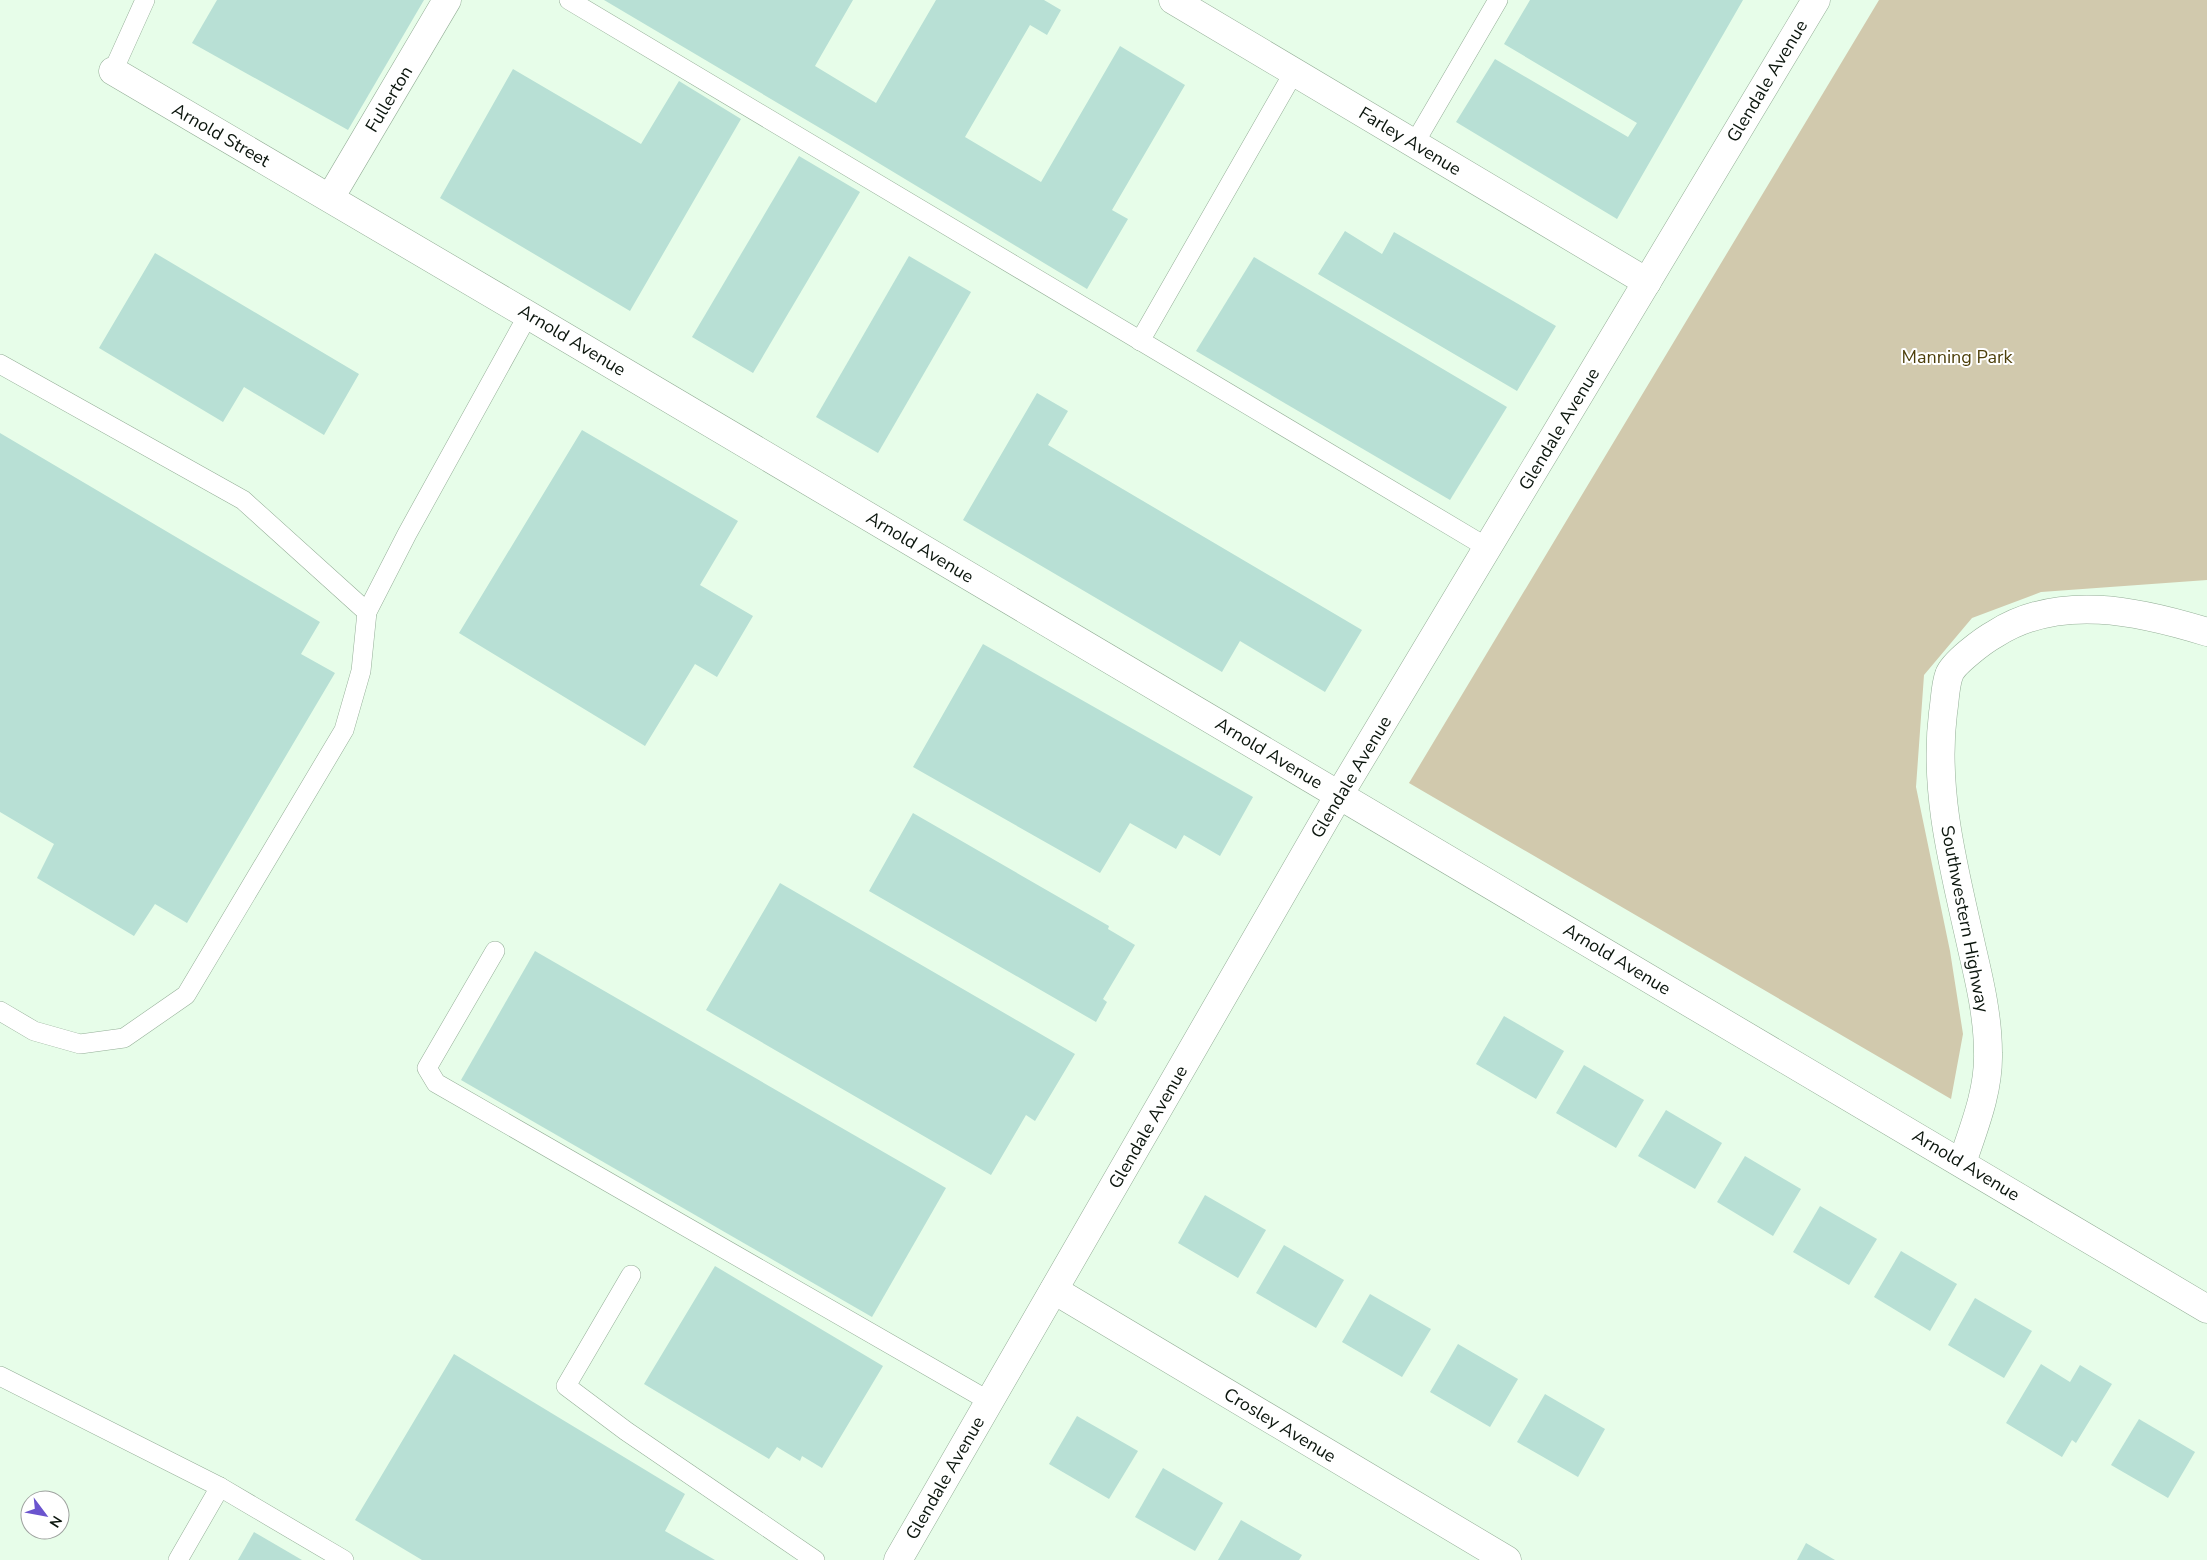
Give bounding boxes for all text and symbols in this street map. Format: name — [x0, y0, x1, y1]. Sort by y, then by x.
street label: Glendale Avenue — [1721, 15, 1813, 147]
street label: Fullerton — [360, 61, 418, 137]
street label: Arnold Street — [168, 97, 275, 173]
street label: Farley Avenue — [1354, 101, 1466, 181]
street label: Arnold Avenue — [514, 298, 630, 382]
park label: Manning Park — [1902, 345, 2013, 369]
street label: Glendale Avenue — [1513, 363, 1605, 495]
street label: Arnold Avenue — [862, 505, 978, 589]
street label: Arnold Avenue — [1211, 711, 1327, 795]
street label: Glendale Avenue — [1305, 711, 1397, 843]
street label: Southwestern Highway — [1935, 823, 1995, 1015]
street label: Arnold Avenue — [1559, 917, 1675, 1001]
street label: Glendale Avenue — [1103, 1061, 1193, 1193]
street label: Arnold Avenue — [1908, 1123, 2024, 1207]
street label: Crosley Avenue — [1219, 1382, 1341, 1468]
street label: Glendale Avenue — [900, 1412, 990, 1544]
north arrow — [20, 1490, 70, 1540]
text: N — [45, 1512, 66, 1531]

